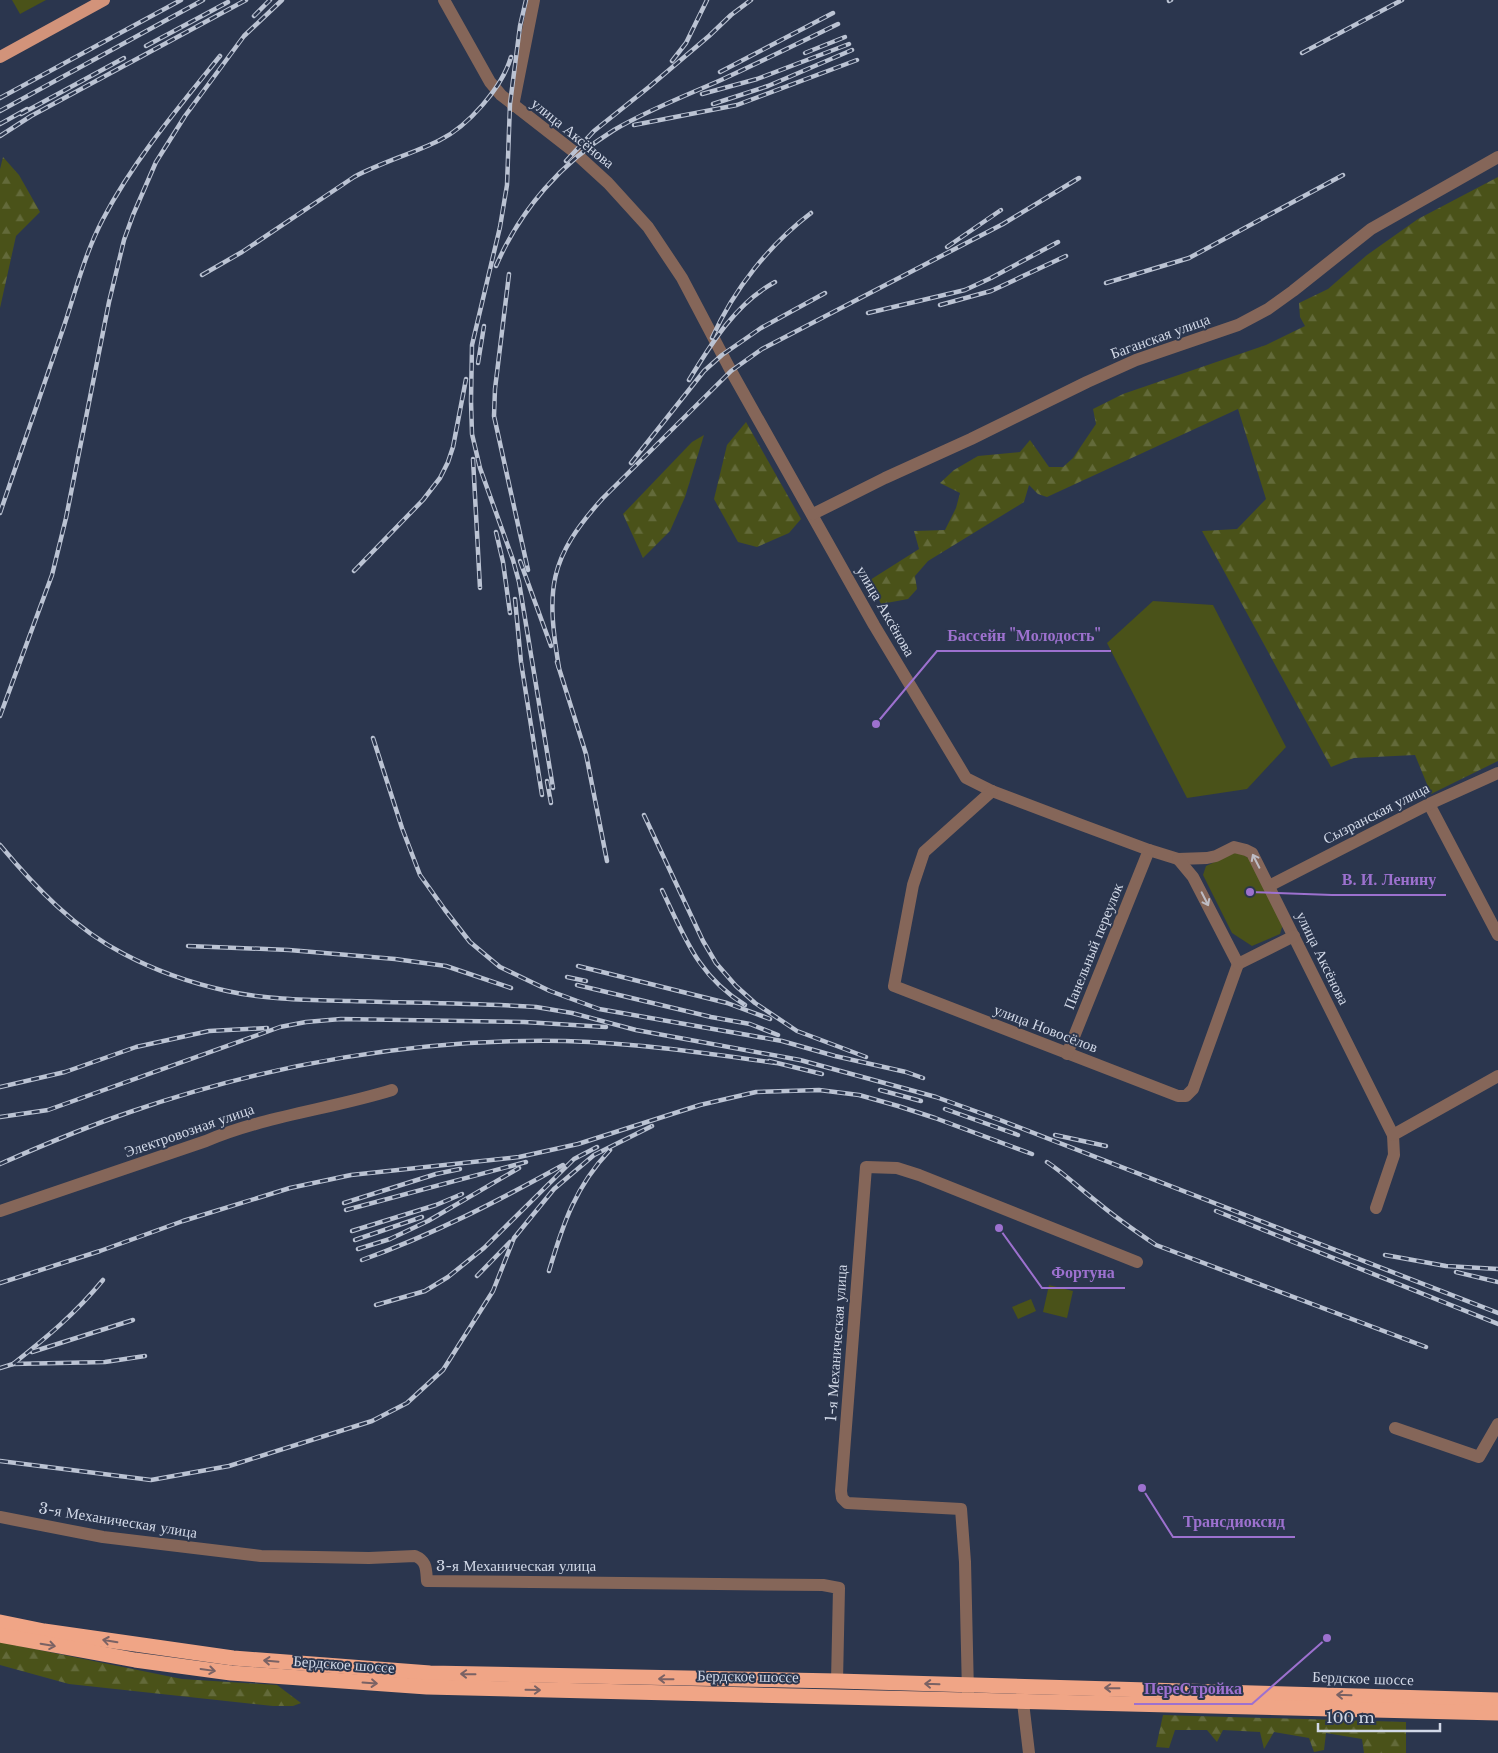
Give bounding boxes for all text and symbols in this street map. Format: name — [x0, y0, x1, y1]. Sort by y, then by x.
street label: улица Аксёнова — [528, 94, 619, 173]
street label: Баганская улица — [1108, 309, 1213, 363]
street label: улица Аксёнова — [852, 562, 920, 660]
callout: Бассейн "Молодость" — [937, 620, 1111, 651]
text: Бассейн "Молодость" — [947, 625, 1101, 645]
street label: Сызранская улица — [1320, 778, 1433, 848]
one-way arrow — [1251, 854, 1260, 869]
callout: В. И. Ленину — [1332, 864, 1446, 895]
text: В. И. Ленину — [1342, 869, 1436, 889]
street label: Панельный переулок — [1059, 879, 1127, 1012]
one-way arrow — [1200, 891, 1210, 906]
street label: улица Аксёнова — [1292, 908, 1354, 1008]
street label: улица Новосёлов — [991, 999, 1101, 1057]
street label: Электровозная улица — [122, 1099, 257, 1161]
callout: Фортуна — [1042, 1257, 1125, 1288]
text: Фортуна — [1051, 1262, 1115, 1282]
street label: 1-я Механическая улица — [821, 1263, 851, 1422]
street label: 3-я Механическая улица — [37, 1498, 199, 1542]
callout: Трансдиоксид — [1173, 1506, 1295, 1537]
text: Трансдиоксид — [1183, 1511, 1285, 1531]
street label: 3-я Механическая улица — [436, 1556, 596, 1575]
one-way arrow — [102, 1636, 118, 1646]
one-way arrow — [39, 1640, 55, 1650]
street label: Бердское шоссе — [293, 1651, 396, 1677]
one-way arrow — [264, 1657, 280, 1666]
one-way arrow — [200, 1665, 216, 1675]
street label: Бердское шоссе — [697, 1666, 799, 1686]
street label: Бердское шоссе — [1312, 1667, 1414, 1689]
one-way arrow — [461, 1670, 477, 1679]
callout: ПереСтройка — [1134, 1673, 1252, 1704]
one-way arrow — [658, 1674, 674, 1684]
text: ПереСтройка — [1144, 1678, 1242, 1698]
one-way arrow — [362, 1679, 378, 1688]
one-way arrow — [924, 1679, 940, 1689]
one-way arrow — [1104, 1684, 1120, 1693]
one-way arrow — [524, 1685, 540, 1694]
one-way arrow — [1337, 1690, 1353, 1700]
scale bar — [1318, 1700, 1440, 1732]
text: 100 m — [1326, 1708, 1375, 1727]

